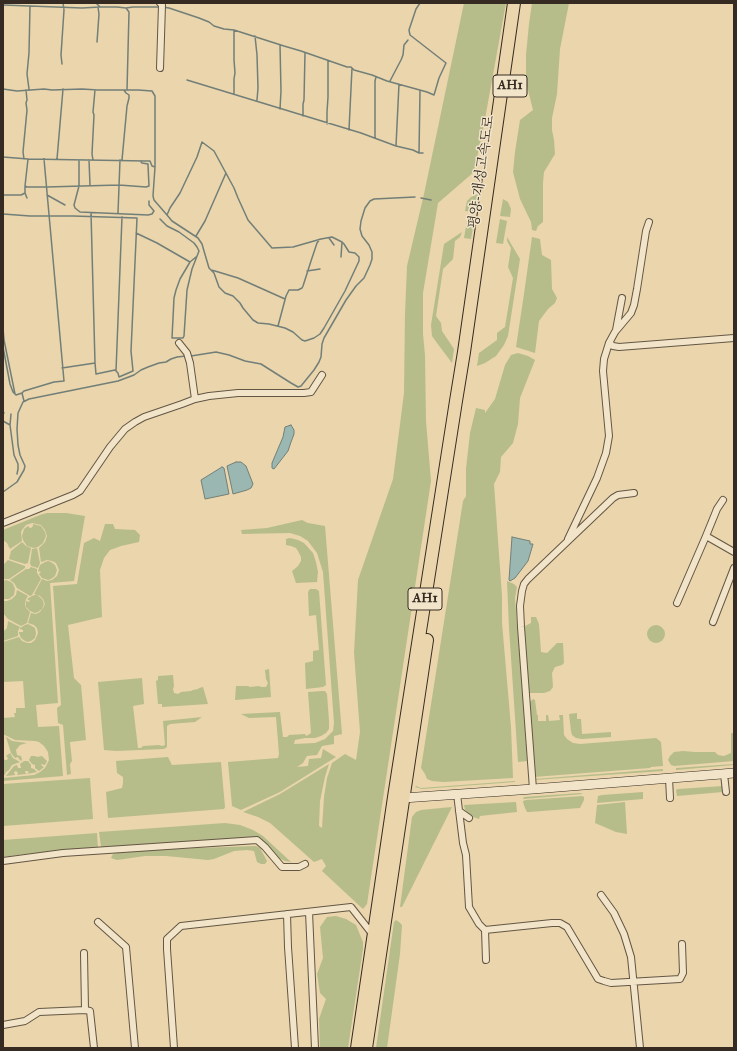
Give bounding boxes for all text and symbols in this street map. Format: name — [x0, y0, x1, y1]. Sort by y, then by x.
road number: AH1 — [493, 75, 527, 97]
street label: 평양-개성고속도로 — [466, 114, 498, 230]
road number: AH1 — [408, 588, 442, 610]

